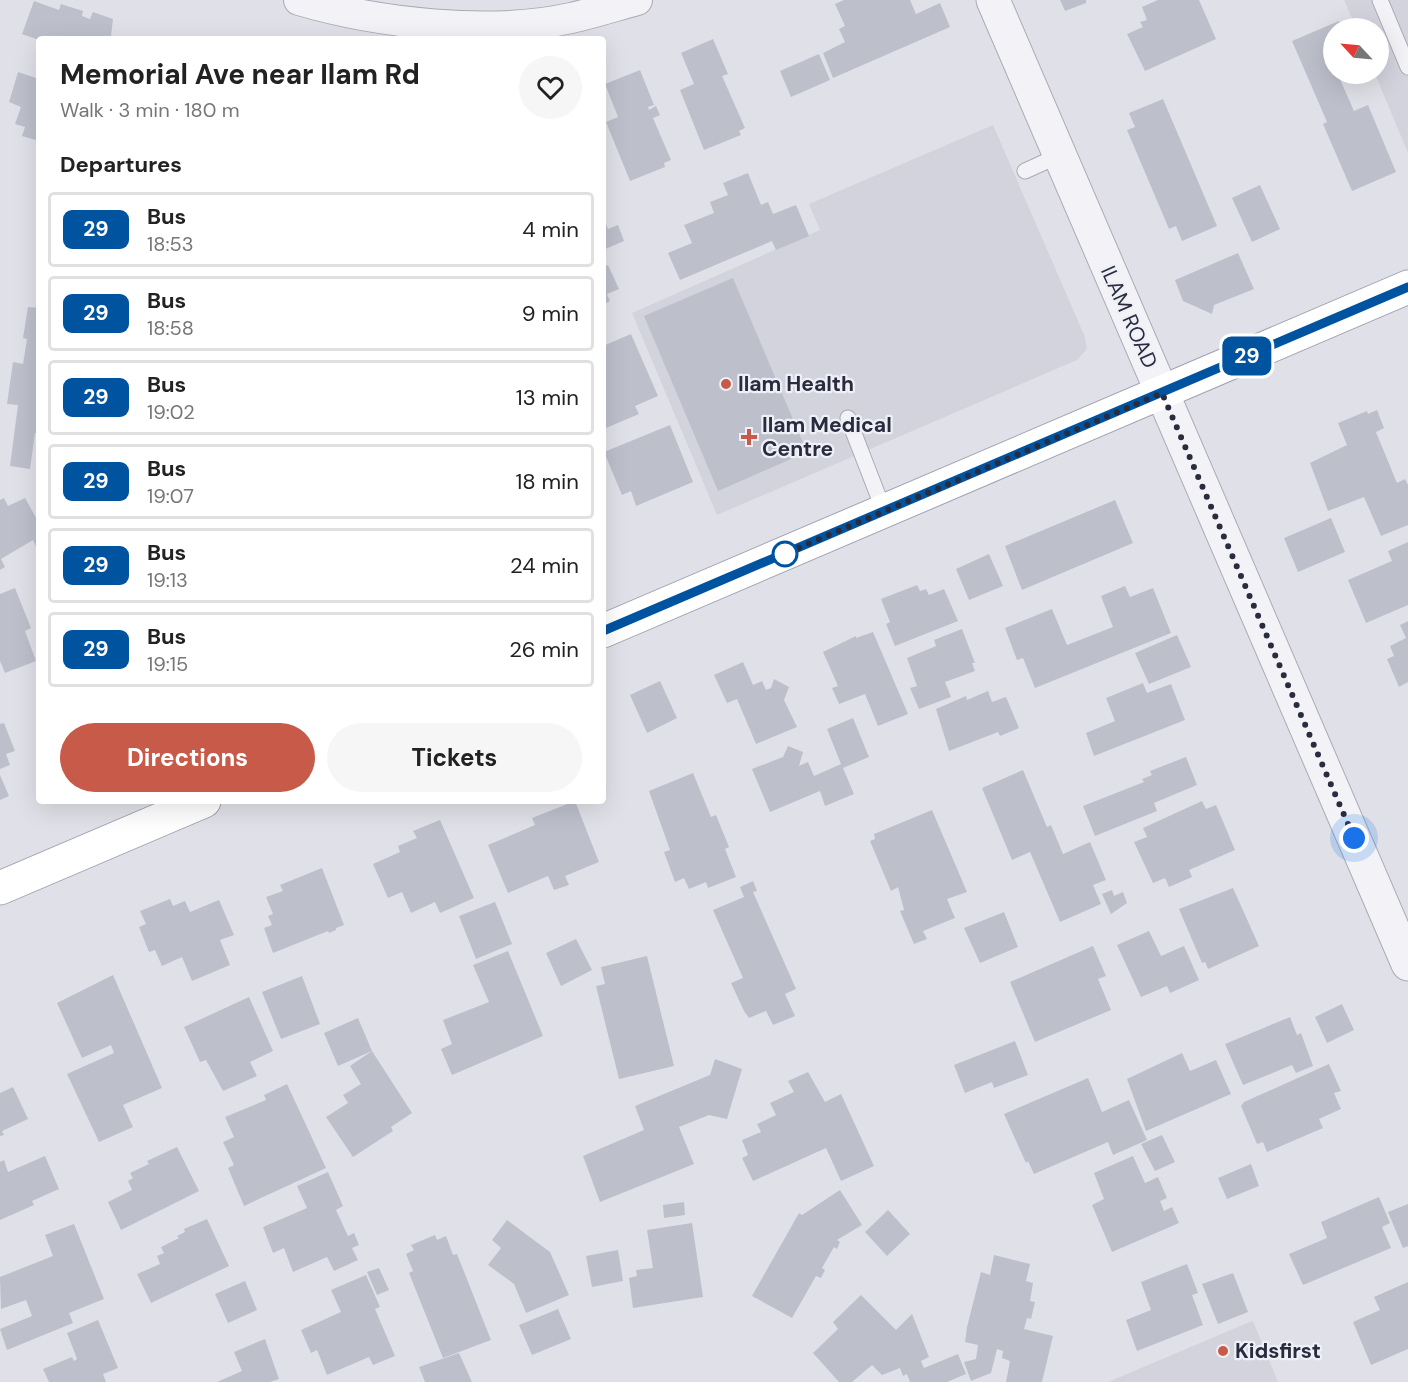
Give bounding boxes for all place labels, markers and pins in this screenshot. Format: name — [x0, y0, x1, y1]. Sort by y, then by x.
place label: Ilam Health — [738, 370, 854, 398]
marker: Ilam Health — [719, 377, 733, 391]
place label: Ilam Medical Centre — [762, 411, 892, 463]
marker: Ilam Medical Centre — [740, 428, 758, 446]
unlabelled marker — [772, 541, 798, 567]
place label: Kidsfirst — [1235, 1337, 1321, 1365]
marker: Kidsfirst — [1216, 1344, 1230, 1358]

